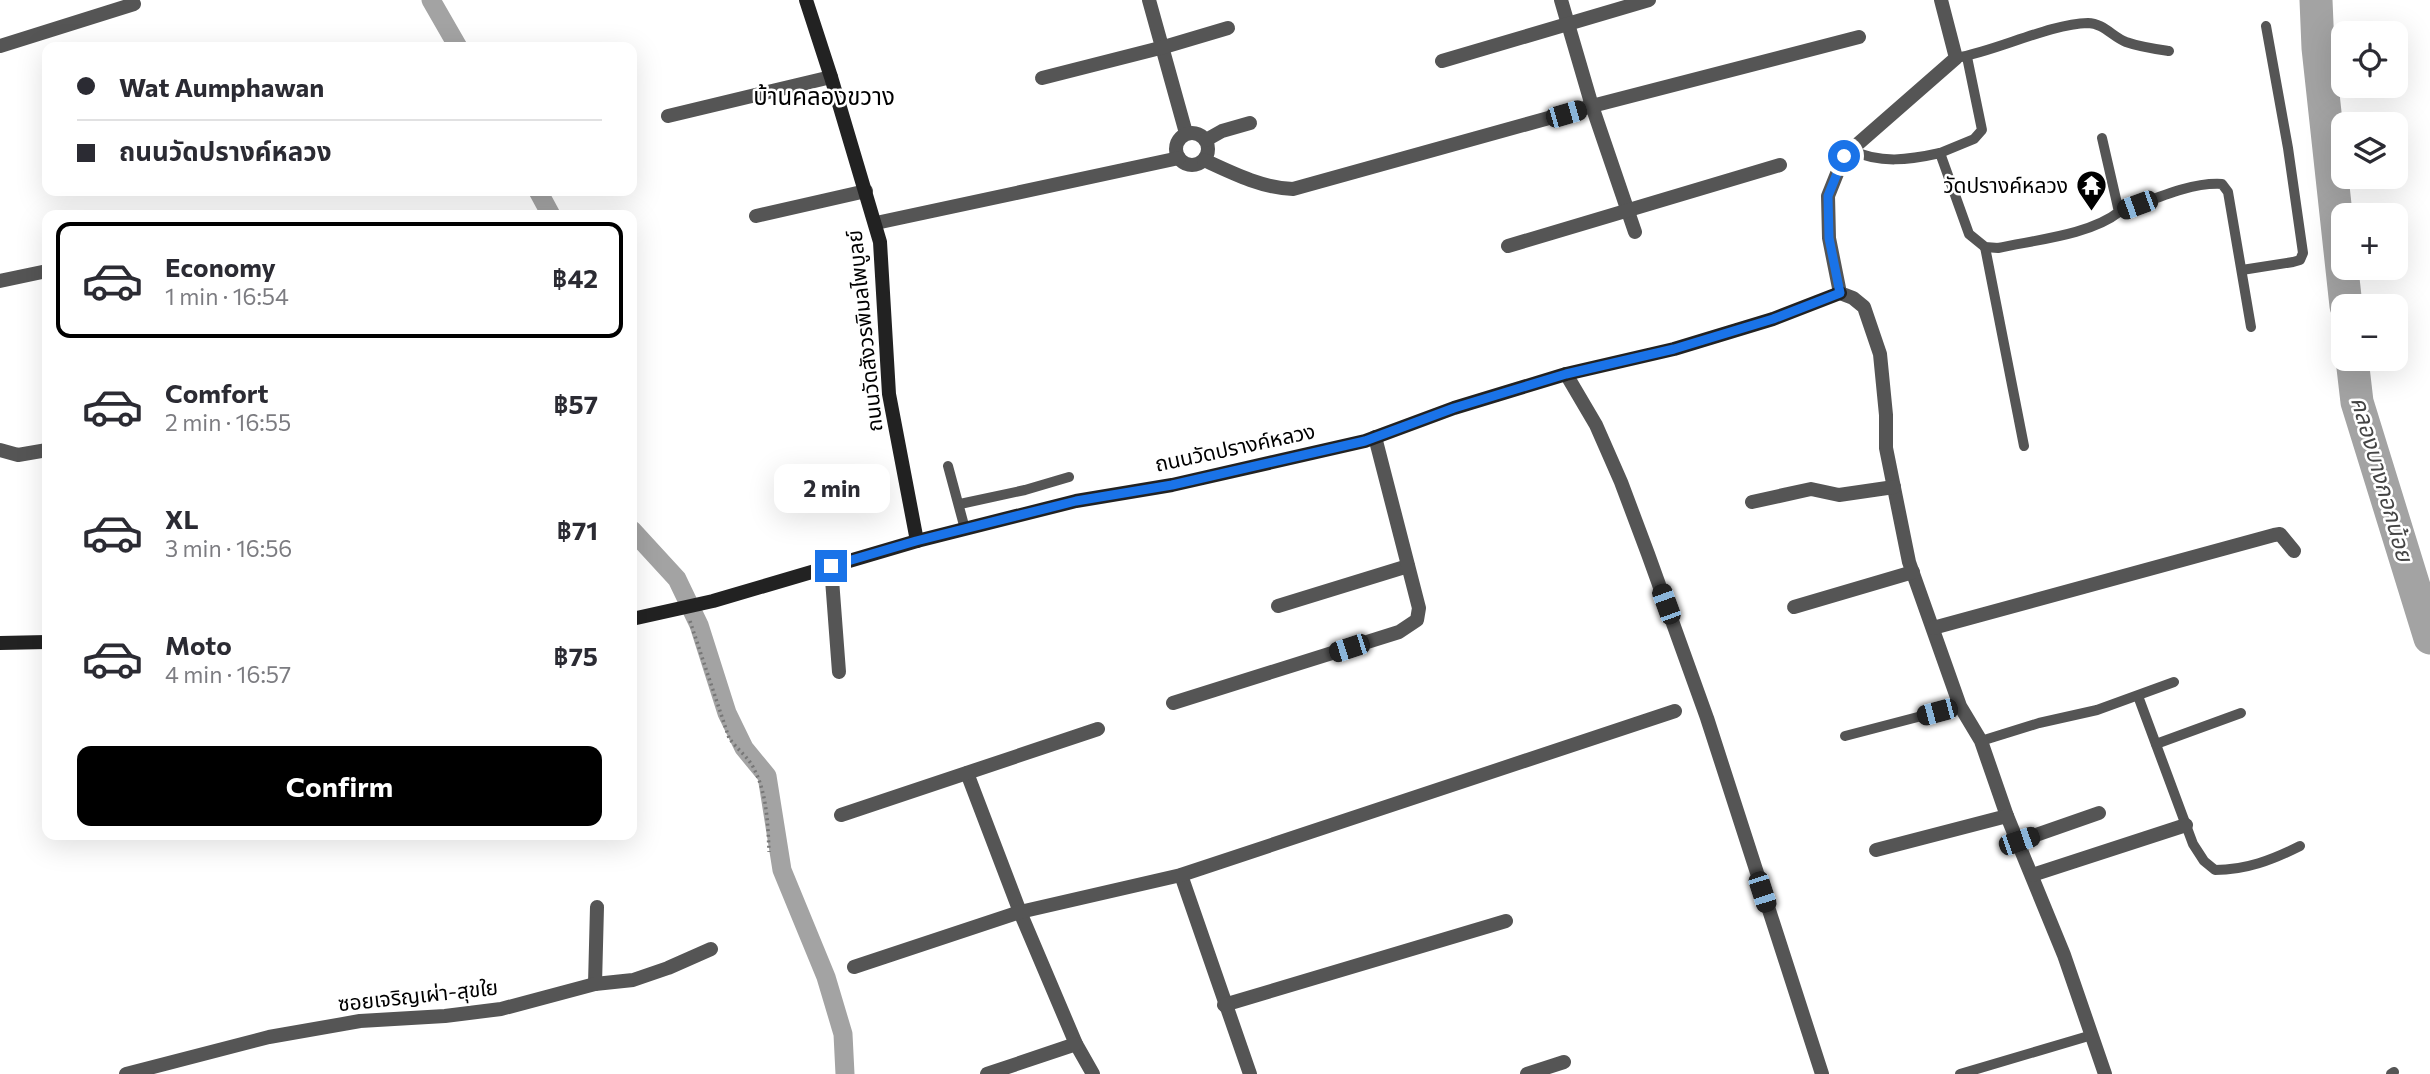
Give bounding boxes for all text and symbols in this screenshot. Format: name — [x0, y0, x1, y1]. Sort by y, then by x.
map controls — [2331, 21, 2408, 371]
button: locate — [2331, 21, 2408, 98]
text: Wat Aumphawan — [119, 71, 324, 102]
district label: บ้านคลองขวาง — [753, 81, 895, 110]
car — [1543, 98, 1590, 130]
button: layers — [2331, 112, 2408, 189]
text: ถนนวัดปรางค์หลวง — [119, 135, 332, 166]
route start — [1828, 140, 1860, 172]
temple icon: วัดปรางค์หลวง — [2074, 169, 2108, 213]
place label: วัดปรางค์หลวง — [1943, 172, 2068, 197]
car — [2114, 188, 2161, 222]
button: + — [2331, 203, 2408, 280]
street label: ถนนวัดสังวรพิมลไพบูลย์ — [840, 229, 889, 433]
icon: car — [81, 249, 144, 312]
text: Economy — [165, 251, 276, 282]
text: ฿42 — [552, 262, 598, 293]
text: 1 min · 16:54 — [165, 282, 289, 310]
button: − — [2331, 294, 2408, 371]
icon: car — [81, 375, 144, 438]
text: Comfort — [165, 377, 268, 408]
text: ฿57 — [553, 388, 598, 419]
water label: คลองบางกอกน้อย — [2346, 393, 2420, 566]
text: 2 min · 16:55 — [165, 408, 291, 436]
street label: ถนนวัดปรางค์หลวง — [1152, 417, 1317, 476]
callout: 2 min — [773, 464, 889, 514]
text: 2 min — [803, 474, 861, 502]
icon: car — [81, 501, 144, 564]
text: XL — [165, 503, 199, 534]
text: ฿71 — [557, 514, 598, 545]
text: 3 min · 16:56 — [165, 534, 292, 562]
route end — [815, 550, 847, 582]
car — [1649, 581, 1684, 627]
icon: car — [81, 627, 144, 690]
text: Moto — [165, 629, 232, 660]
car — [1326, 632, 1373, 664]
text: ฿75 — [554, 640, 598, 671]
text: 4 min · 16:57 — [165, 660, 291, 688]
car — [1914, 696, 1961, 728]
button: Confirm — [77, 746, 602, 826]
car — [1996, 824, 2043, 858]
car — [1746, 869, 1779, 915]
street label: ซอยเจริญเผ่า-สุขใย — [337, 974, 499, 1017]

